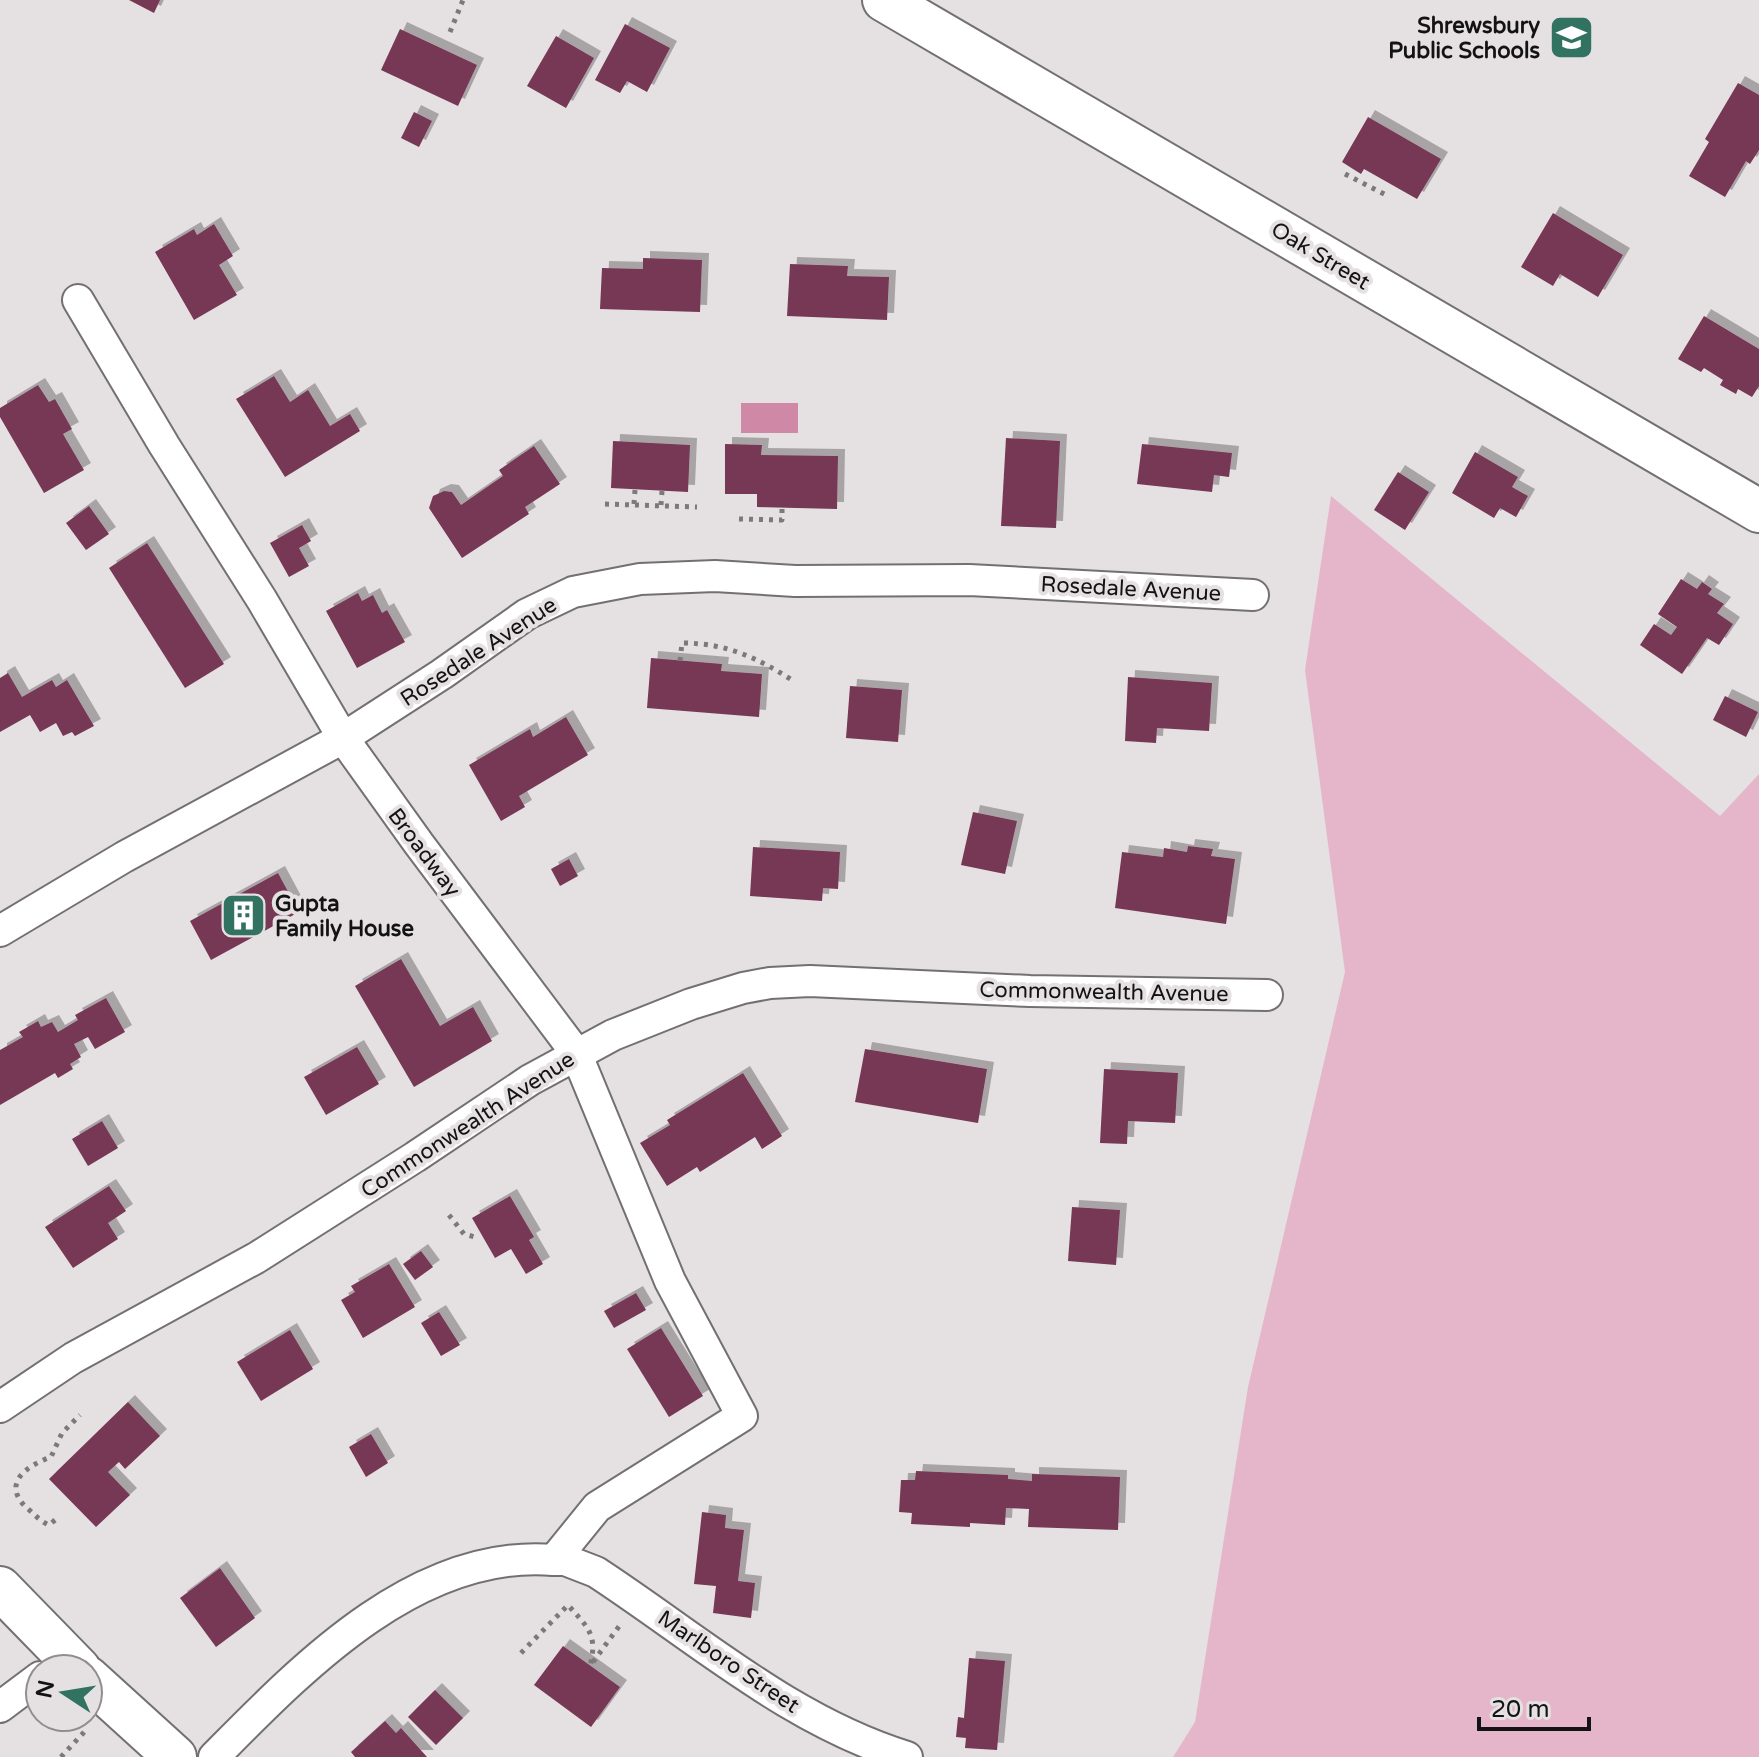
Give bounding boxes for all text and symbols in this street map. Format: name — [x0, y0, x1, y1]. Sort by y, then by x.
place label: Shrewsbury Public Schools — [1388, 13, 1540, 64]
school or university icon: Shrewsbury Public Schools — [1547, 14, 1595, 62]
street label: Oak Street — [1266, 216, 1375, 295]
street label: Rosedale Avenue — [1040, 571, 1222, 607]
street label: Rosedale Avenue — [396, 592, 561, 712]
street label: Broadway — [382, 803, 466, 902]
place label: Gupta Family House — [275, 891, 414, 942]
building icon: Gupta Family House — [220, 892, 268, 940]
street label: Commonwealth Avenue — [979, 977, 1229, 1007]
street label: Commonwealth Avenue — [356, 1046, 579, 1204]
street label: Marlboro Street — [653, 1605, 804, 1719]
north arrow — [24, 1653, 104, 1733]
text: N — [31, 1678, 60, 1700]
scale bar — [1479, 1681, 1589, 1731]
text: 20 m — [1491, 1695, 1549, 1724]

